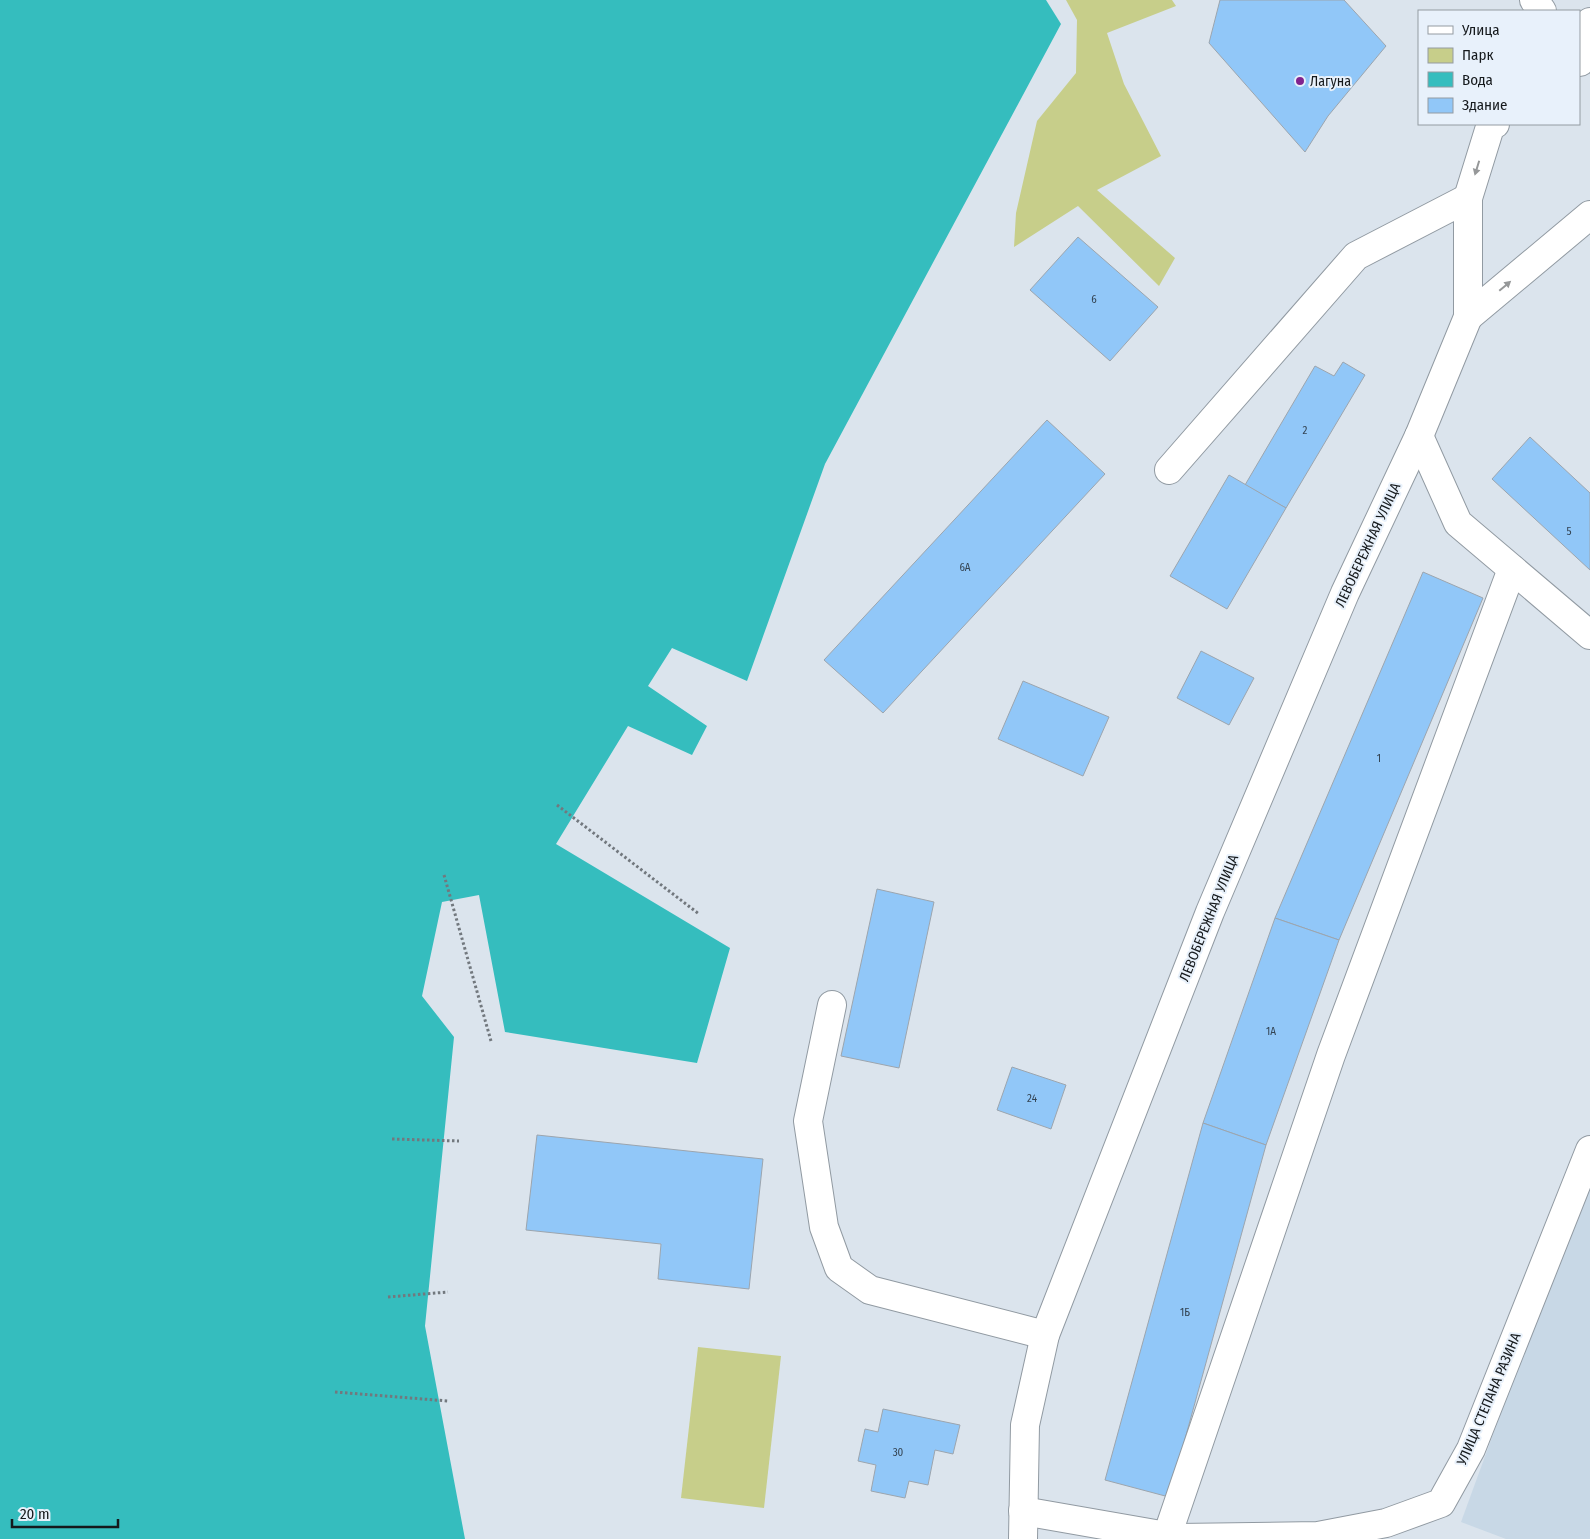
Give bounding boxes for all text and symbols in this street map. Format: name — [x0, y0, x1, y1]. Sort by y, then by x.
legend — [1418, 10, 1580, 125]
text: Улица — [1461, 21, 1500, 39]
text: Парк — [1462, 46, 1493, 64]
text: Вода — [1462, 71, 1493, 89]
place label: Лагуна — [1310, 73, 1351, 90]
marker: Лагуна — [1294, 75, 1306, 87]
text: Здание — [1462, 96, 1508, 114]
one-way arrow — [1473, 161, 1481, 176]
one-way arrow — [1499, 280, 1512, 291]
house number: 6 — [1091, 293, 1097, 306]
house number: 2 — [1303, 424, 1308, 437]
street label: ЛЕВОБЕРЕЖНАЯ УЛИЦА — [1332, 480, 1405, 610]
house number: 5 — [1566, 525, 1572, 538]
house number: 6А — [959, 561, 971, 574]
house number: 1 — [1377, 752, 1381, 765]
street label: ЛЕВОБЕРЕЖНАЯ УЛИЦА — [1176, 852, 1242, 984]
house number: 1А — [1266, 1025, 1276, 1038]
house number: 24 — [1027, 1092, 1038, 1105]
house number: 1Б — [1180, 1306, 1190, 1319]
street label: УЛИЦА СТЕПАНА РАЗИНА — [1453, 1330, 1525, 1469]
house number: 30 — [893, 1446, 904, 1459]
scale bar — [12, 1496, 119, 1528]
text: 20 m — [20, 1505, 50, 1523]

